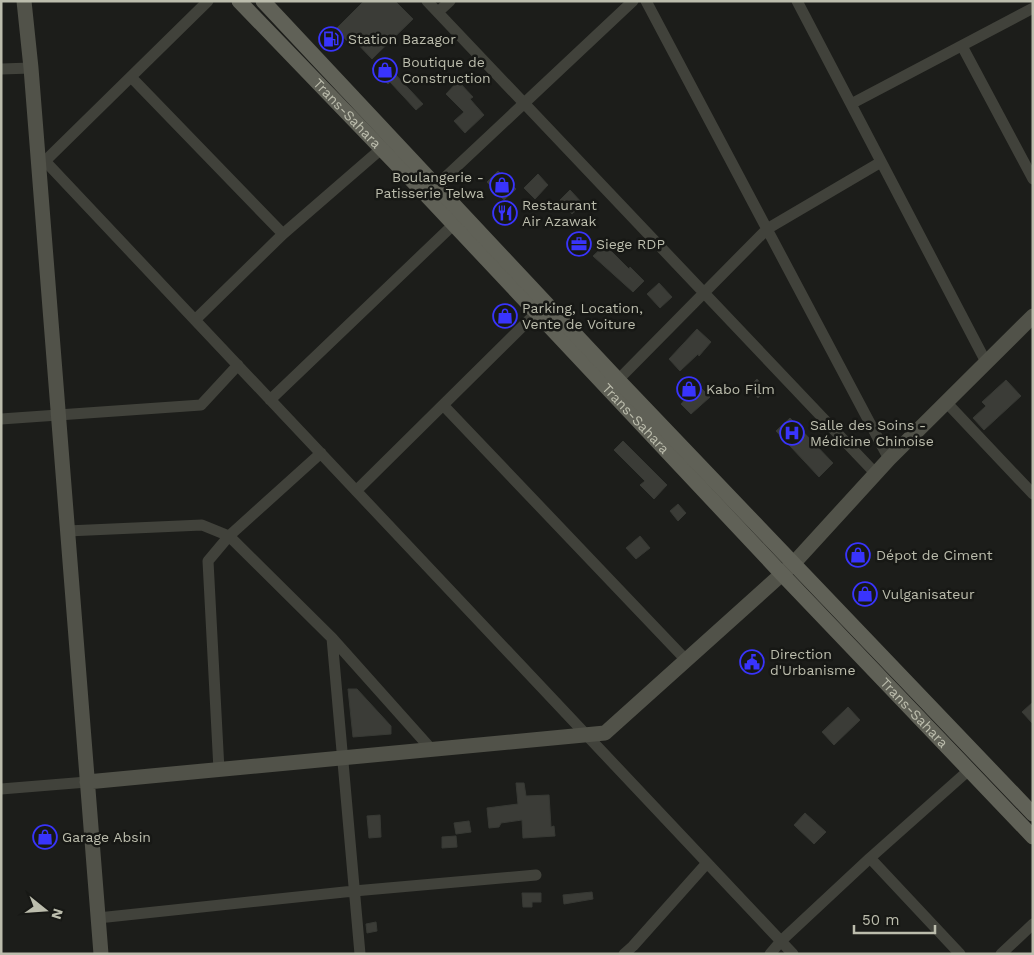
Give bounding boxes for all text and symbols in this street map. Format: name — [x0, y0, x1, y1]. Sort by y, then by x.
fuel station icon: Station Bazagor — [318, 26, 344, 52]
place label: Station Bazagor — [348, 31, 456, 47]
place label: Boutique de Construction — [402, 54, 491, 86]
shop icon: Boutique de Construction — [372, 57, 398, 83]
street label: Trans-Sahara — [310, 75, 385, 152]
place label: Boulangerie - Patisserie Telwa — [375, 169, 484, 201]
shop icon: Boulangerie - Patisserie Telwa — [489, 172, 515, 198]
place label: Restaurant Air Azawak — [522, 197, 597, 229]
restaurant icon: Restaurant Air Azawak — [492, 200, 518, 226]
office icon: Siege RDP — [566, 231, 592, 257]
place label: Siege RDP — [596, 236, 665, 252]
place label: Parking, Location, Vente de Voiture — [522, 300, 643, 332]
shop icon: Parking, Location, Vente de Voiture — [492, 303, 518, 329]
shop icon: Kabo Film — [676, 376, 702, 402]
street label: Trans-Sahara — [599, 380, 673, 457]
place label: Kabo Film — [706, 381, 775, 397]
place label: Salle des Soins - Médicine Chinoise — [810, 417, 934, 449]
hospital icon: Salle des Soins - Médicine Chinoise — [779, 420, 805, 446]
shop icon: Dépot de Ciment — [845, 542, 871, 568]
place label: Dépot de Ciment — [876, 547, 993, 563]
shop icon: Vulganisateur — [852, 581, 878, 607]
place label: Vulganisateur — [882, 586, 975, 602]
place label: Direction d'Urbanisme — [770, 646, 856, 678]
public building icon: Direction d'Urbanisme — [739, 649, 765, 675]
street label: Trans-Sahara — [877, 674, 951, 751]
shop icon: Garage Absin — [32, 824, 58, 850]
place label: Garage Absin — [62, 829, 151, 845]
north arrow — [20, 885, 70, 935]
scale bar — [854, 902, 935, 934]
text: N — [48, 907, 67, 921]
text: 50 m — [862, 911, 899, 929]

